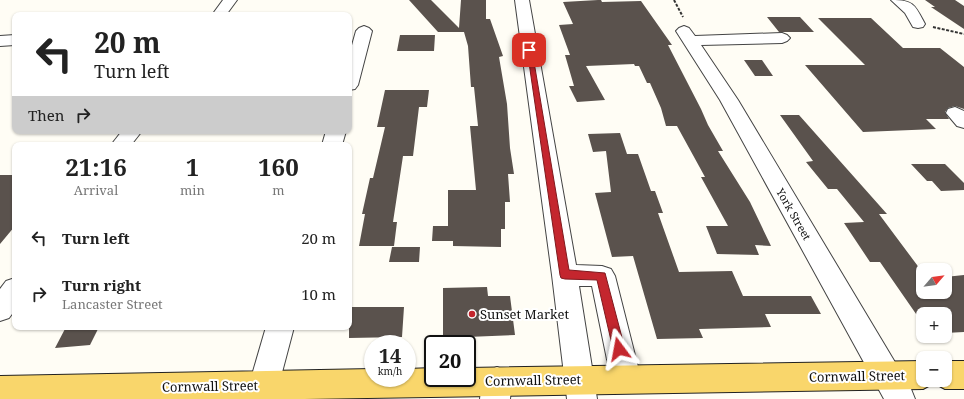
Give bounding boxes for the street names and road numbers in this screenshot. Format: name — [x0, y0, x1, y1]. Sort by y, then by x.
street label: York Street — [773, 184, 815, 243]
street label: Cornwall Street — [809, 366, 906, 386]
street label: Cornwall Street — [485, 370, 582, 390]
street label: Cornwall Street — [162, 376, 259, 396]

